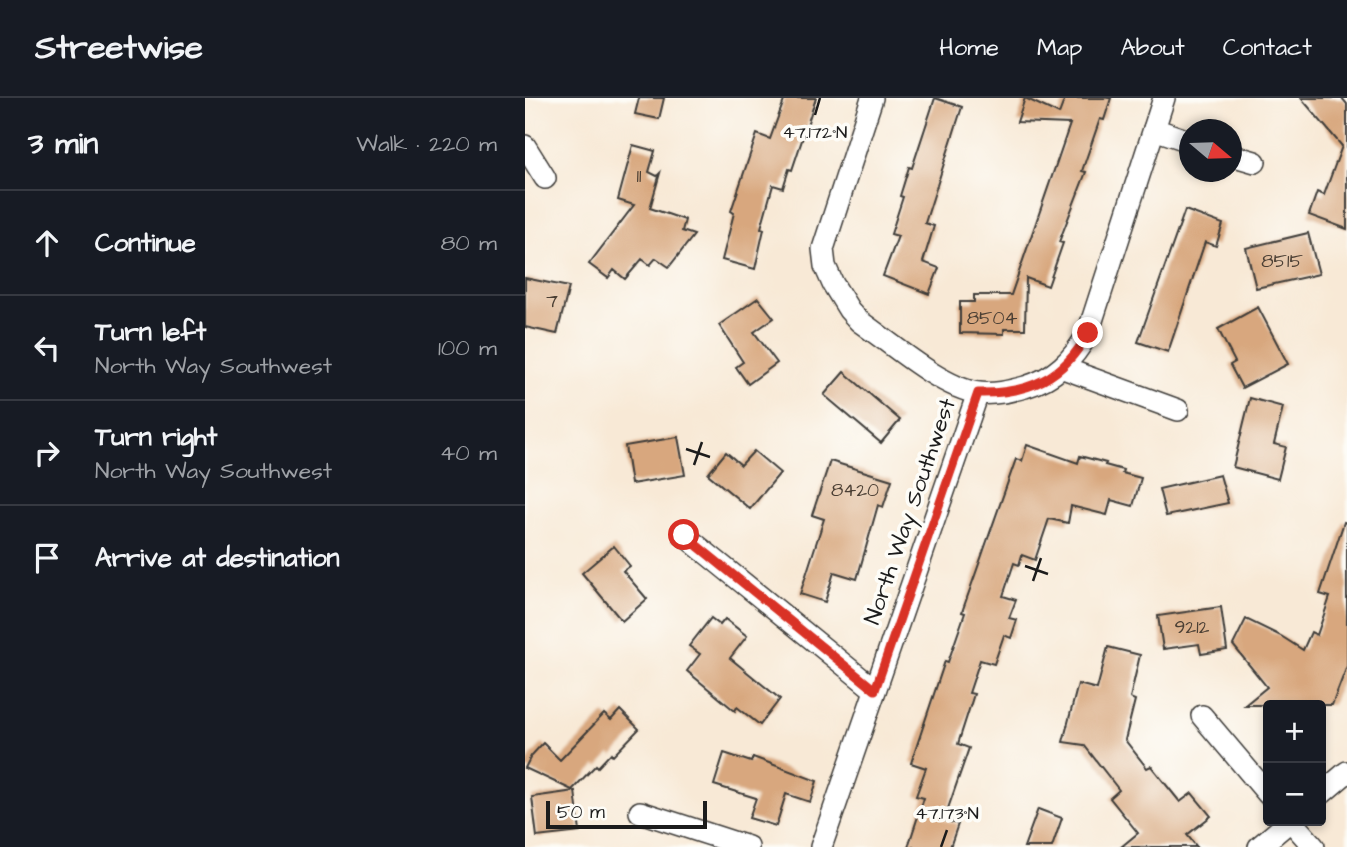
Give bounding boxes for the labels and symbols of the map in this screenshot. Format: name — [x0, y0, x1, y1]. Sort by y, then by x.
north arrow — [1179, 119, 1242, 182]
text: 47.172°N — [783, 120, 847, 145]
house number: 11 — [637, 163, 642, 190]
house number: 8515 — [1261, 248, 1303, 275]
house number: 7 — [546, 288, 558, 315]
house number: 8504 — [967, 305, 1017, 332]
route end — [1072, 317, 1103, 348]
street label: North Way Southwest — [856, 393, 965, 629]
house number: 8420 — [831, 477, 879, 504]
route start — [668, 519, 699, 550]
house number: 9212 — [1175, 614, 1210, 641]
scale bar — [546, 798, 707, 830]
text: 47.173°N — [915, 801, 979, 826]

